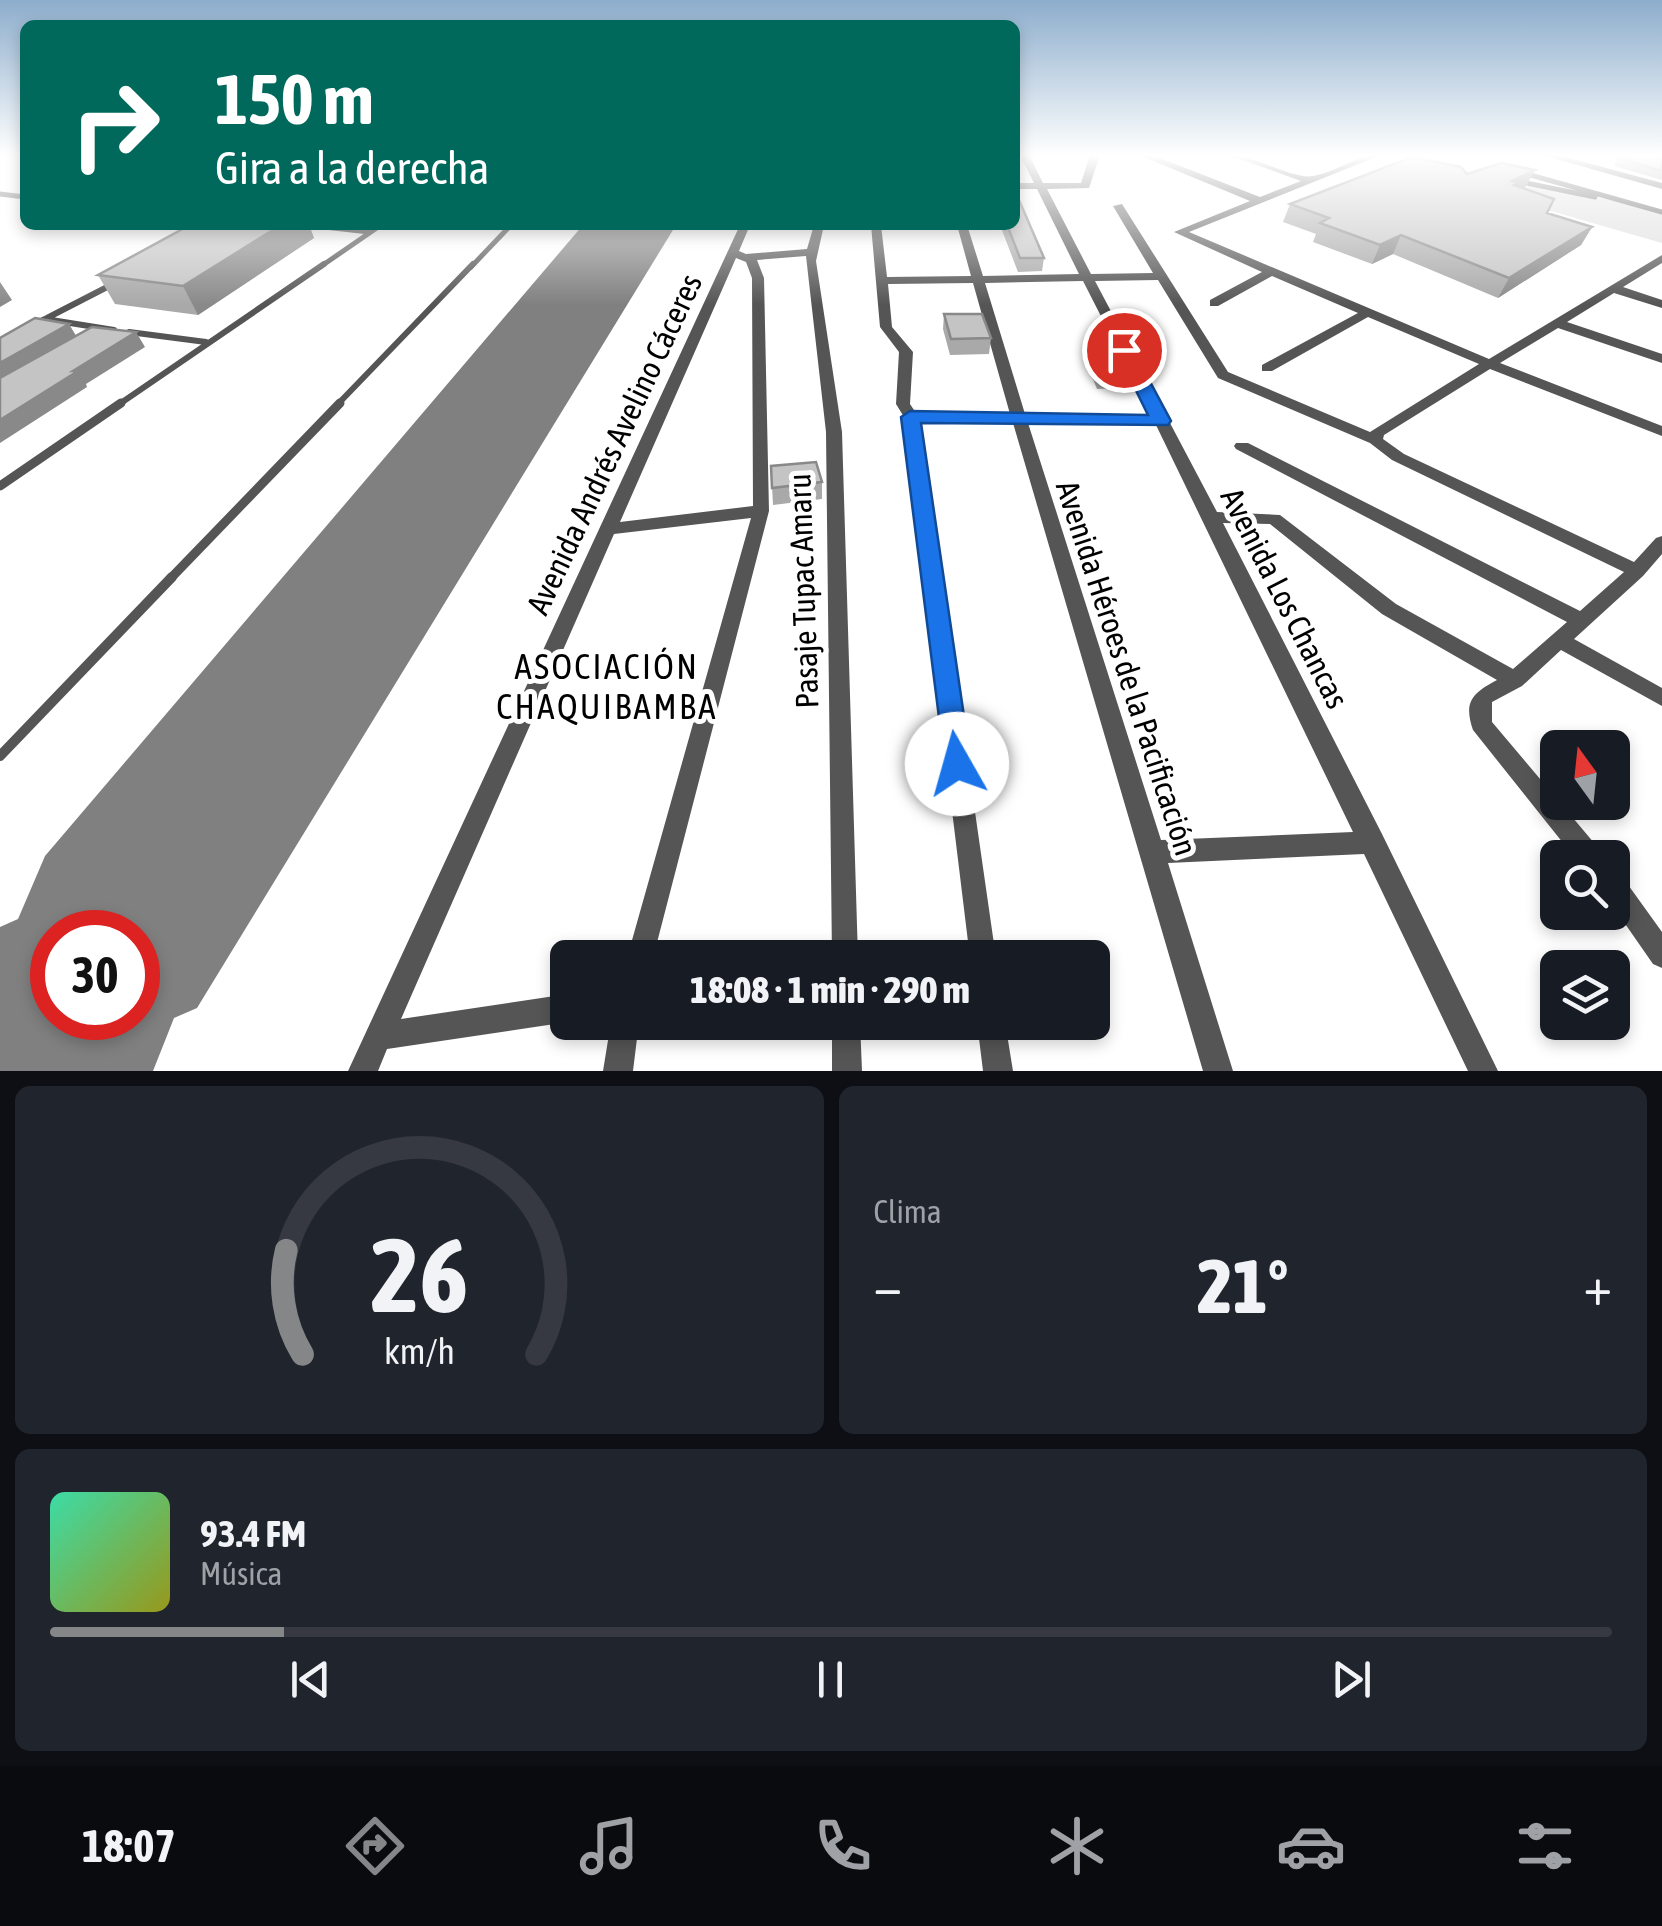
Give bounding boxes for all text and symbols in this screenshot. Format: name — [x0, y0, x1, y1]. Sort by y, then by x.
text: 150 m — [215, 59, 374, 139]
icon: right — [50, 60, 180, 190]
text: Gira a la derecha — [215, 142, 489, 194]
street label: Avenida Andrés Avelino Cáceres — [519, 268, 709, 620]
pin — [1082, 308, 1167, 393]
icon: arrive — [1097, 323, 1152, 378]
street label: Pasaje Tupac Amaru — [780, 473, 826, 709]
street label: Avenida Héroes de la Pacificación — [1049, 476, 1205, 860]
street label: Avenida Los Chancas — [1214, 482, 1356, 714]
district label: ASOCIACIÓN CHAQUIBAMBA — [496, 646, 718, 726]
position arrow — [905, 712, 1009, 816]
north arrow — [1540, 730, 1630, 820]
map controls — [1540, 730, 1630, 1040]
button: search — [1540, 840, 1630, 930]
speed limit sign: 30 — [30, 910, 160, 1040]
button: layers — [1540, 950, 1630, 1040]
text: 18:08 · 1 min · 290 m — [690, 968, 970, 1011]
text: Clima — [874, 1193, 942, 1230]
text: 26 — [370, 1215, 468, 1334]
text: 21° — [1197, 1243, 1288, 1329]
text: − — [874, 1254, 902, 1317]
text: + — [1583, 1254, 1612, 1317]
text: km/h — [384, 1331, 455, 1372]
text: 93.4 FM — [200, 1512, 306, 1555]
text: Música — [200, 1555, 282, 1592]
icon: previous — [283, 1652, 338, 1707]
icon: pause — [803, 1652, 858, 1707]
icon: next — [1324, 1652, 1379, 1707]
icon: directions — [340, 1811, 410, 1881]
icon: music — [574, 1811, 644, 1881]
icon: phone — [808, 1811, 878, 1881]
icon: climate — [1042, 1811, 1112, 1881]
icon: car — [1276, 1811, 1346, 1881]
icon: filters — [1510, 1811, 1580, 1881]
text: 18:07 — [82, 1820, 176, 1872]

